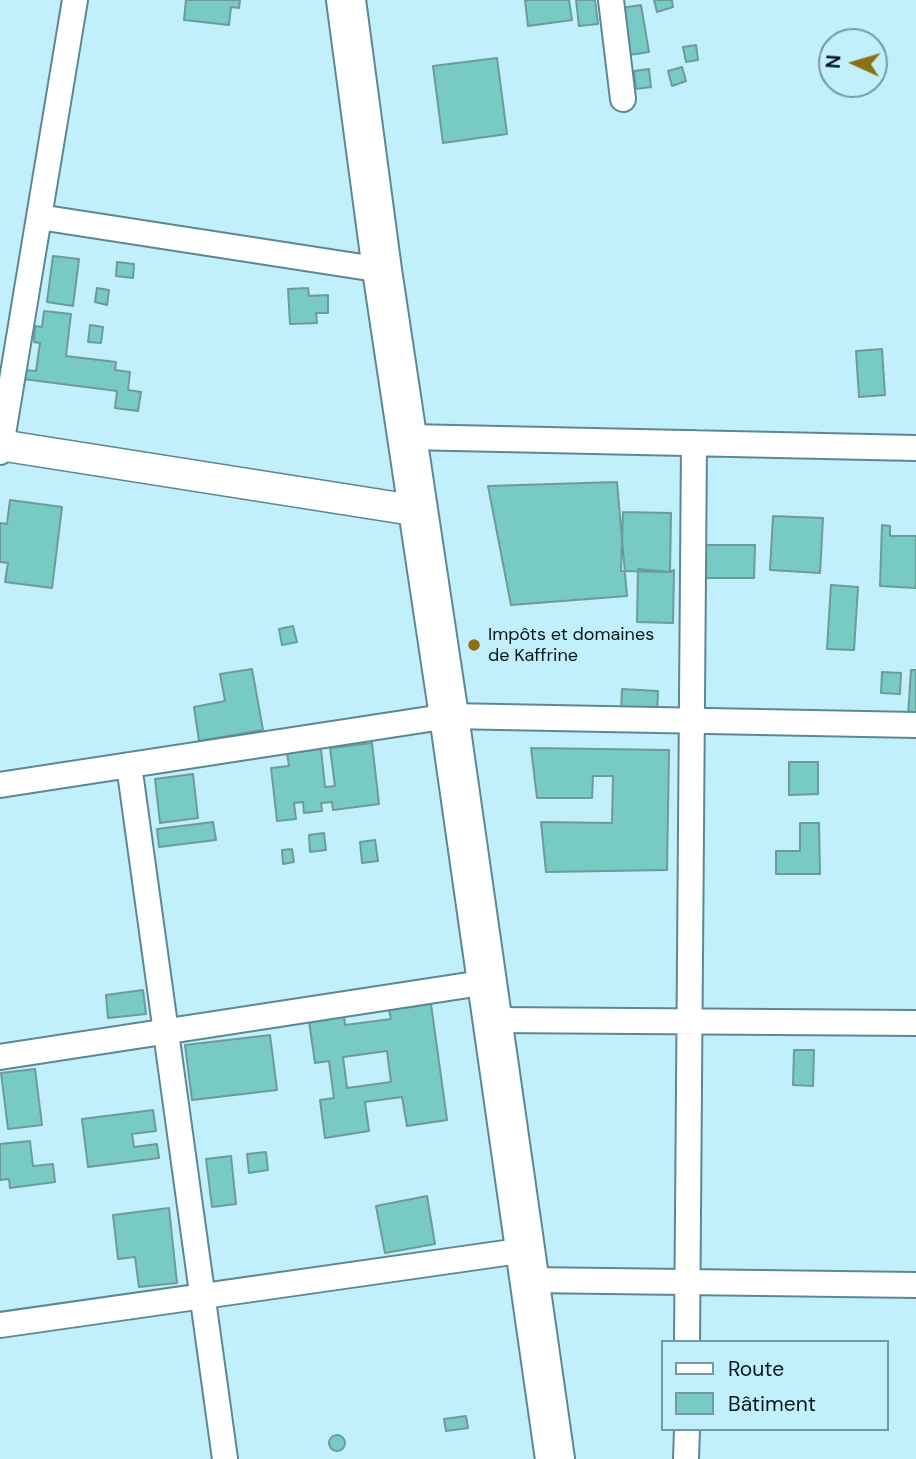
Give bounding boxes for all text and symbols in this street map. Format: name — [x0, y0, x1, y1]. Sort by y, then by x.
north arrow — [818, 28, 888, 98]
text: N — [821, 54, 846, 69]
place label: Impôts et domaines de Kaffrine — [488, 624, 654, 666]
marker: Impôts et domaines de Kaffrine — [466, 637, 482, 653]
legend — [660, 1340, 888, 1431]
text: Route — [728, 1355, 784, 1383]
text: Bâtiment — [728, 1390, 816, 1418]

